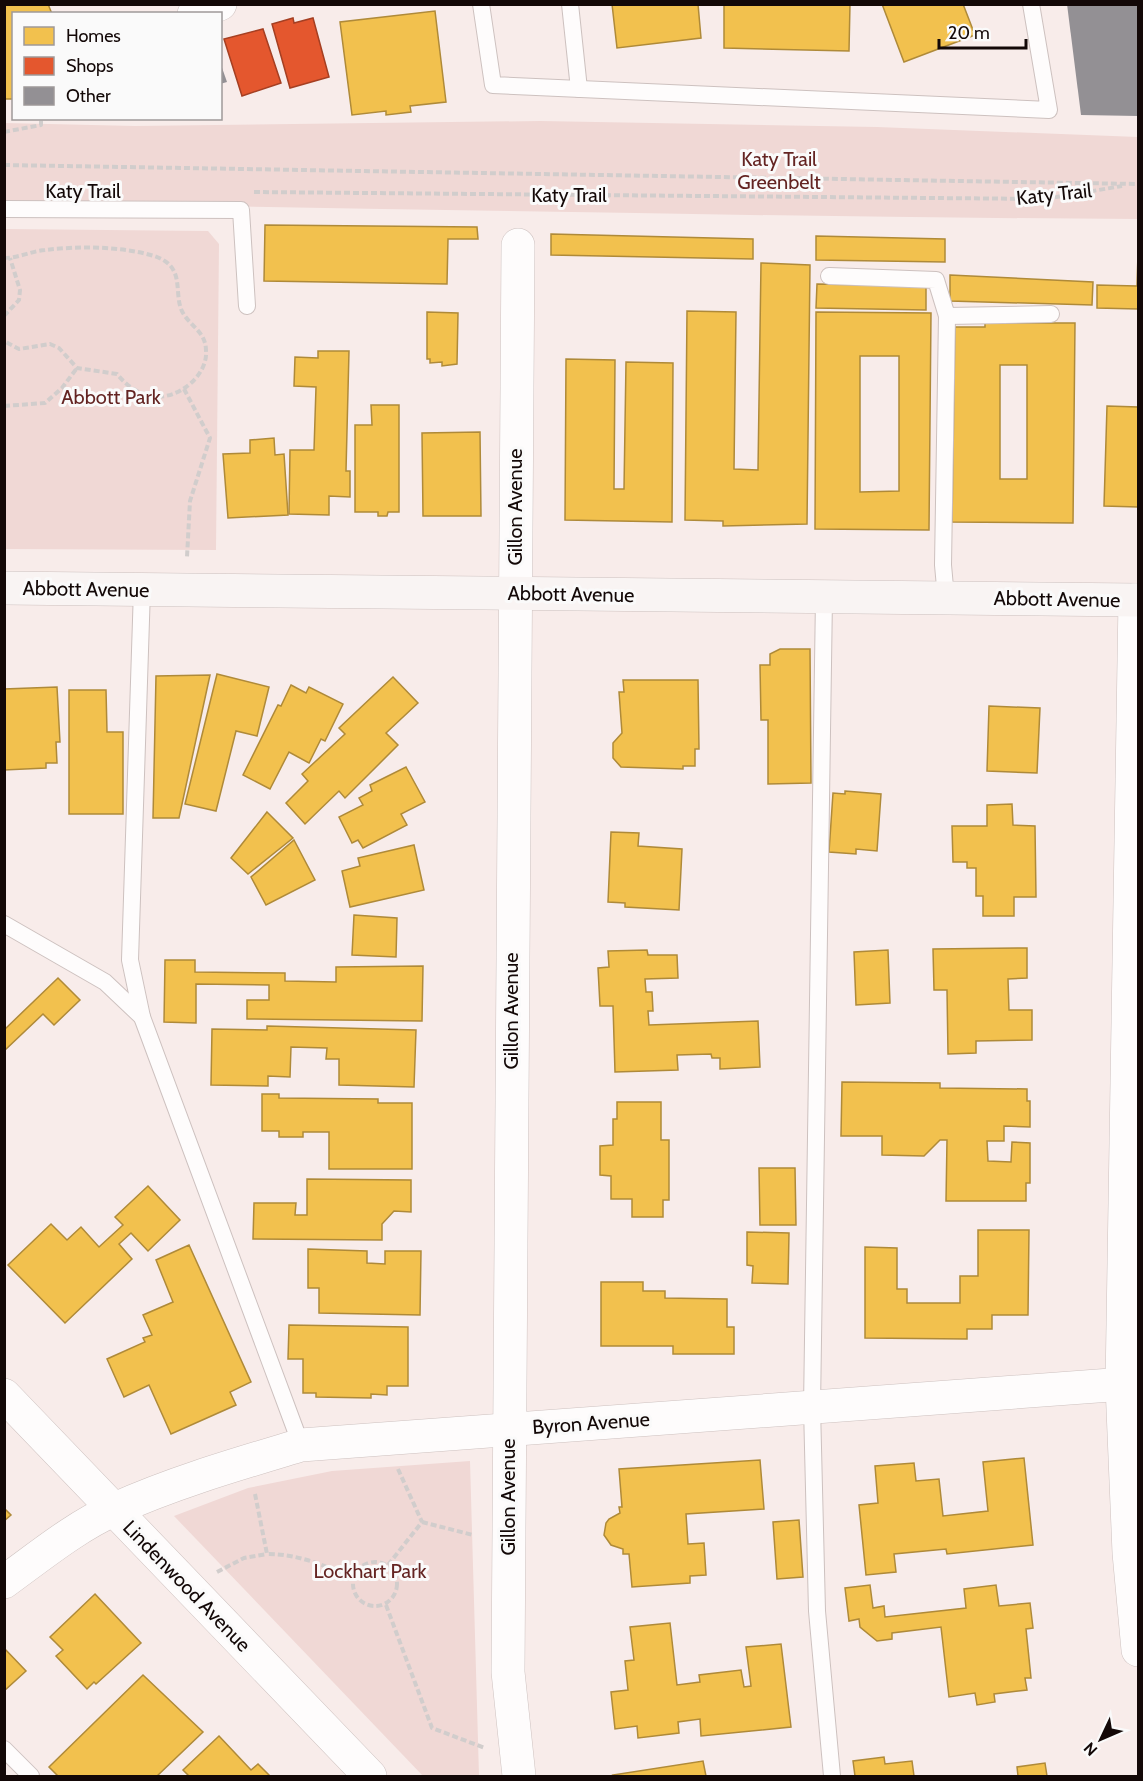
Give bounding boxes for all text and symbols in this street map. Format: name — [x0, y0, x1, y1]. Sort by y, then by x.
legend — [12, 12, 222, 120]
scale bar — [939, 12, 1026, 50]
text: 20 m — [948, 22, 990, 44]
text: Homes — [66, 25, 121, 47]
text: Shops — [66, 55, 114, 77]
text: Other — [66, 85, 111, 107]
park label: Katy Trail Greenbelt — [737, 147, 821, 194]
street label: Katy Trail — [1015, 178, 1093, 210]
street label: Katy Trail — [45, 179, 121, 203]
street label: Katy Trail — [531, 183, 607, 207]
park label: Abbott Park — [61, 385, 161, 409]
street label: Gillon Avenue — [503, 449, 527, 566]
street label: Abbott Avenue — [22, 576, 150, 602]
street label: Abbott Avenue — [507, 581, 635, 607]
street label: Abbott Avenue — [993, 586, 1121, 612]
street label: Gillon Avenue — [499, 953, 523, 1070]
street label: Byron Avenue — [531, 1407, 651, 1439]
street label: Gillon Avenue — [496, 1439, 520, 1556]
street label: Lindenwood Avenue — [118, 1515, 256, 1657]
park label: Lockhart Park — [314, 1559, 426, 1583]
north arrow — [1071, 1709, 1131, 1769]
text: N — [1080, 1738, 1101, 1760]

